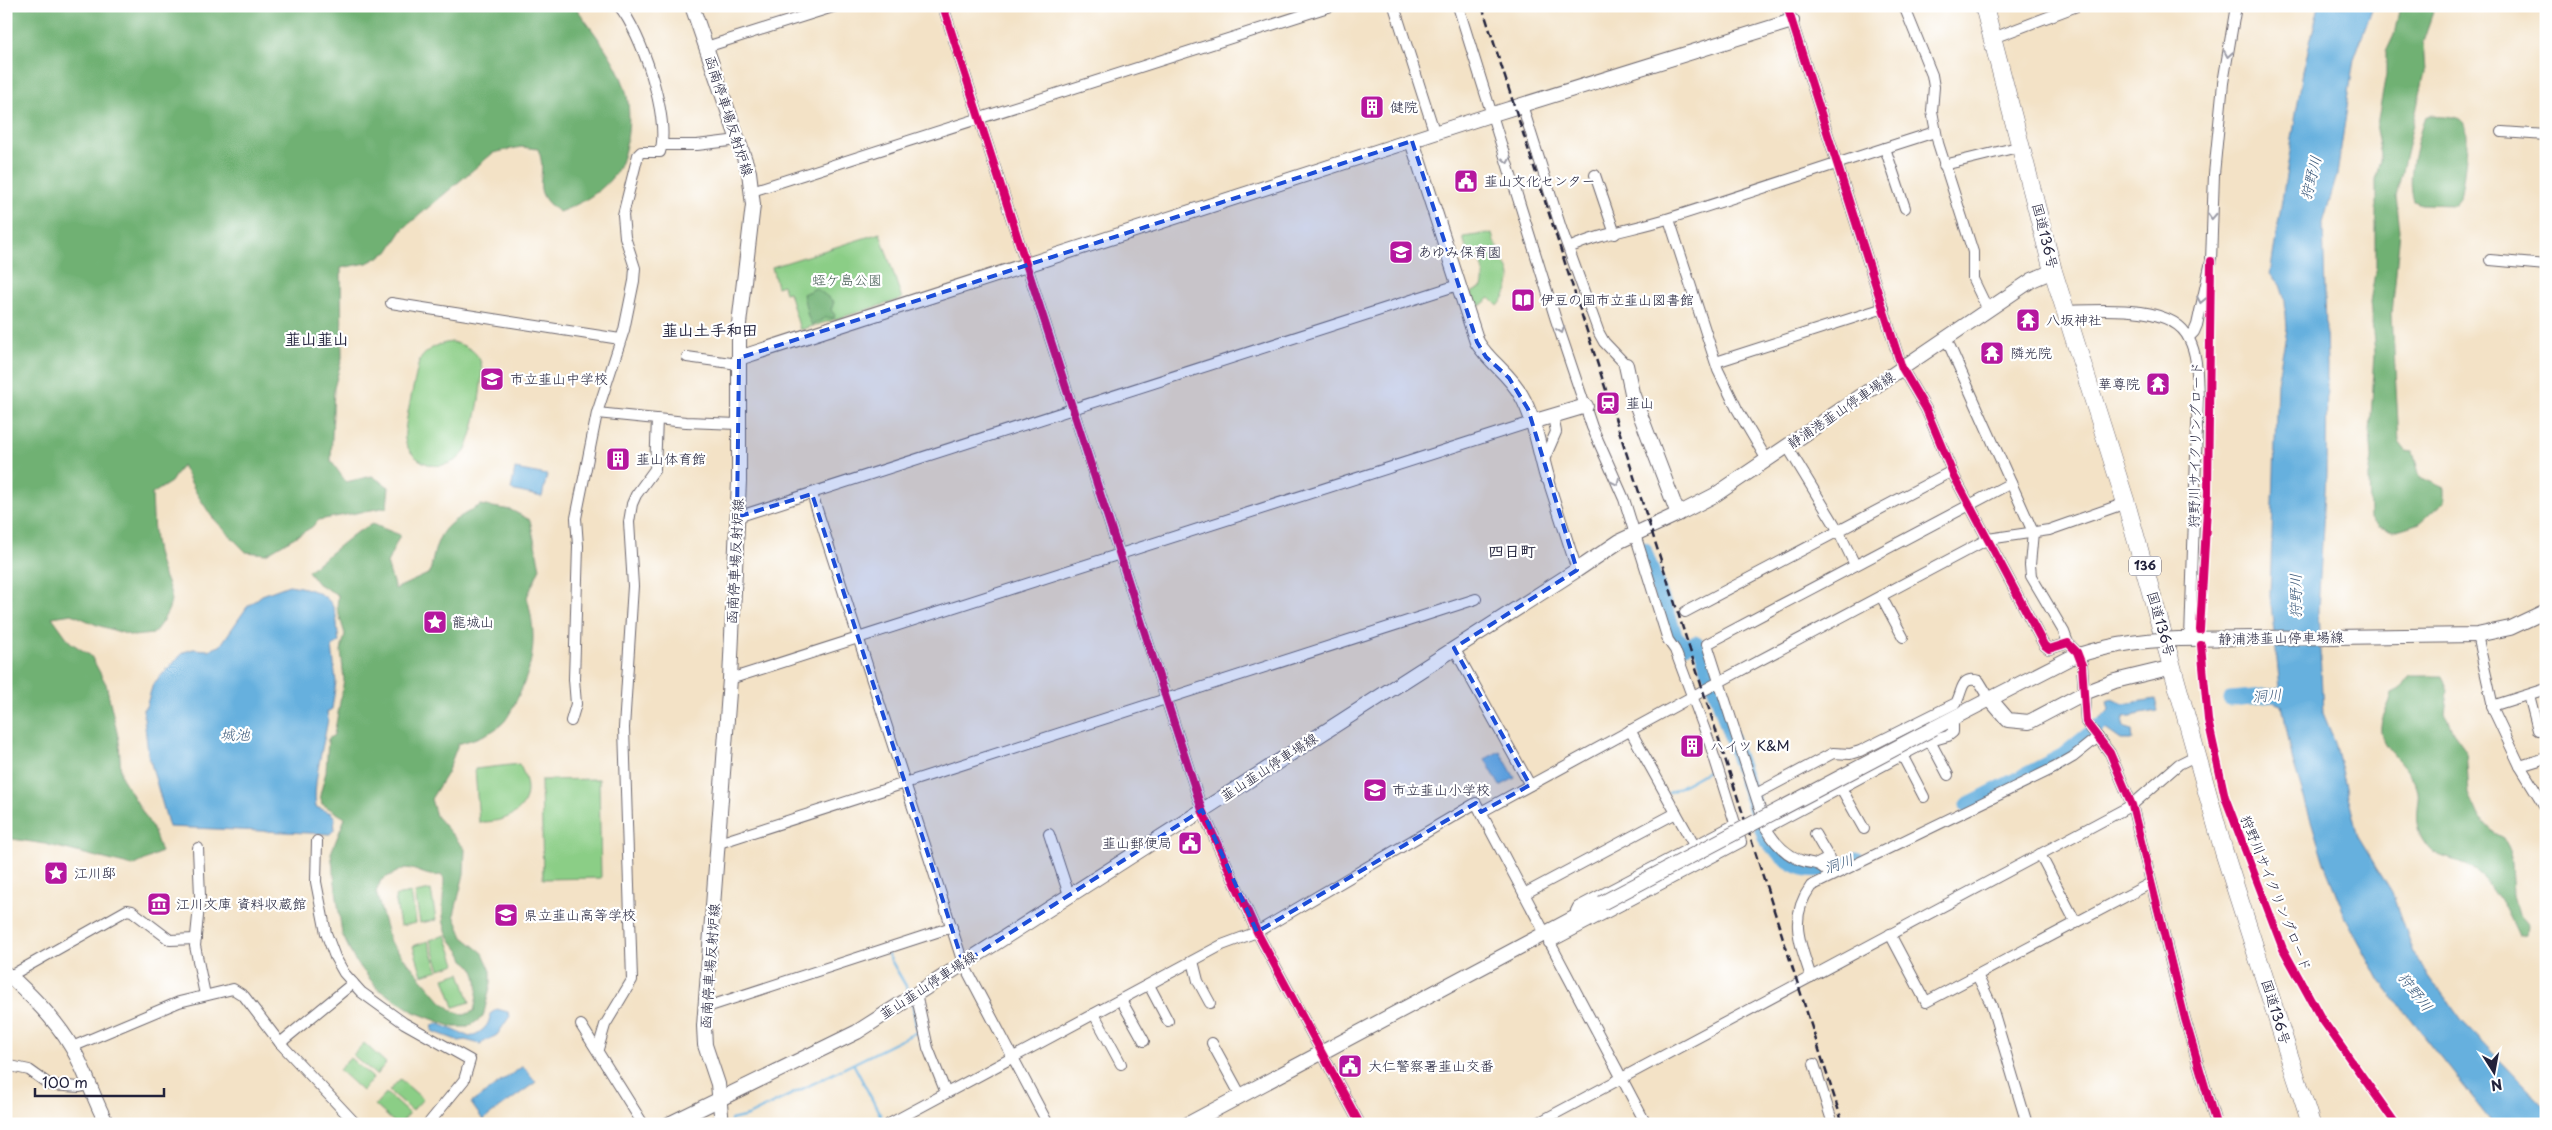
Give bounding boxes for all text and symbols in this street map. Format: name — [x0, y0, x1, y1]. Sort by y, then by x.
one-way arrow — [2223, 51, 2234, 59]
street label: 函南停車場反射炉線 — [700, 53, 759, 179]
building icon: 健院 — [1359, 94, 1385, 120]
place label: 健院 — [1390, 96, 1418, 117]
water label: 狩野川 — [2293, 153, 2326, 202]
one-way arrow — [1501, 156, 1511, 165]
public building icon: 韮山文化センター — [1453, 168, 1479, 194]
place label: 韮山文化センター — [1484, 170, 1595, 191]
street label: 国道136号 — [2027, 201, 2064, 271]
one-way arrow — [2207, 212, 2218, 220]
school or university icon: あゆみ保育園 — [1388, 239, 1414, 265]
place label: あゆみ保育園 — [1418, 241, 1502, 262]
park label: 蛭ケ島公園 — [812, 269, 882, 290]
library icon: 伊豆の国市立韮山図書館 — [1510, 287, 1536, 313]
place label: 伊豆の国市立韮山図書館 — [1540, 289, 1694, 310]
one-way arrow — [2197, 296, 2207, 305]
temple icon: 八坂神社 — [2015, 307, 2041, 333]
place label: 八坂神社 — [2046, 309, 2102, 330]
district label: 韮山土手和田 — [662, 317, 758, 341]
one-way arrow — [1555, 325, 1565, 334]
district label: 韮山韮山 — [285, 326, 349, 350]
temple icon: 隣光院 — [1979, 340, 2005, 366]
place label: 隣光院 — [2010, 342, 2052, 363]
street label: 狩野川サイクリングロード — [2183, 362, 2206, 528]
school or university icon: 市立韮山中学校 — [479, 366, 505, 392]
street label: 静浦港韮山停車場線 — [1783, 366, 1899, 454]
place label: 市立韮山中学校 — [510, 368, 608, 389]
temple icon: 華尊院 — [2145, 371, 2171, 397]
place label: 華尊院 — [2098, 373, 2140, 394]
station icon: 韮山 — [1595, 390, 1621, 416]
place label: 韮山 — [1626, 392, 1654, 413]
building icon: 韮山体育館 — [605, 446, 631, 472]
place label: 韮山体育館 — [636, 448, 706, 469]
one-way arrow — [1610, 477, 1620, 486]
street label: 函南停車場反射炉線 — [721, 498, 748, 624]
district label: 四日町 — [1488, 538, 1536, 562]
road number: 136 — [2129, 556, 2161, 576]
water label: 狩野川 — [2283, 573, 2306, 619]
street label: 国道136号 — [2142, 589, 2181, 659]
place icon: 龍城山 — [422, 609, 448, 635]
place label: 龍城山 — [452, 611, 494, 632]
street label: 静浦港韮山停車場線 — [2218, 626, 2344, 649]
water label: 洞川 — [2251, 682, 2283, 707]
water label: 城池 — [220, 722, 251, 745]
street label: 韮山韮山停車場線 — [1216, 727, 1321, 806]
building icon: ハイツ K&M — [1679, 733, 1705, 759]
place label: ハイツ K&M — [1710, 735, 1790, 756]
school or university icon: 市立韮山小学校 — [1362, 777, 1388, 803]
place label: 市立韮山小学校 — [1392, 779, 1490, 800]
street label: 狩野川サイクリングロード — [2236, 812, 2317, 974]
public building icon: 韮山郵便局 — [1177, 830, 1203, 856]
place label: 韮山郵便局 — [1102, 832, 1172, 853]
water label: 洞川 — [1821, 847, 1856, 878]
place icon: 江川邸 — [43, 860, 69, 886]
place label: 江川邸 — [74, 862, 116, 883]
museum icon: 江川文庫 資料収蔵館 — [146, 891, 172, 917]
place label: 江川文庫 資料収蔵館 — [176, 893, 307, 914]
school or university icon: 県立韮山高等学校 — [493, 902, 519, 928]
street label: 函南停車場反射炉線 — [695, 902, 724, 1030]
place label: 県立韮山高等学校 — [524, 904, 636, 925]
street label: 韮山韮山停車場線 — [875, 945, 980, 1024]
water label: 狩野川 — [2393, 966, 2439, 1016]
street label: 国道136号 — [2257, 977, 2296, 1047]
north arrow — [2470, 1048, 2520, 1098]
public building icon: 大仁警察署韮山交番 — [1337, 1053, 1363, 1079]
place label: 大仁警察署韮山交番 — [1368, 1055, 1494, 1076]
scale bar — [35, 1065, 164, 1097]
text: 100 m — [42, 1070, 88, 1093]
text: N — [2489, 1074, 2504, 1097]

